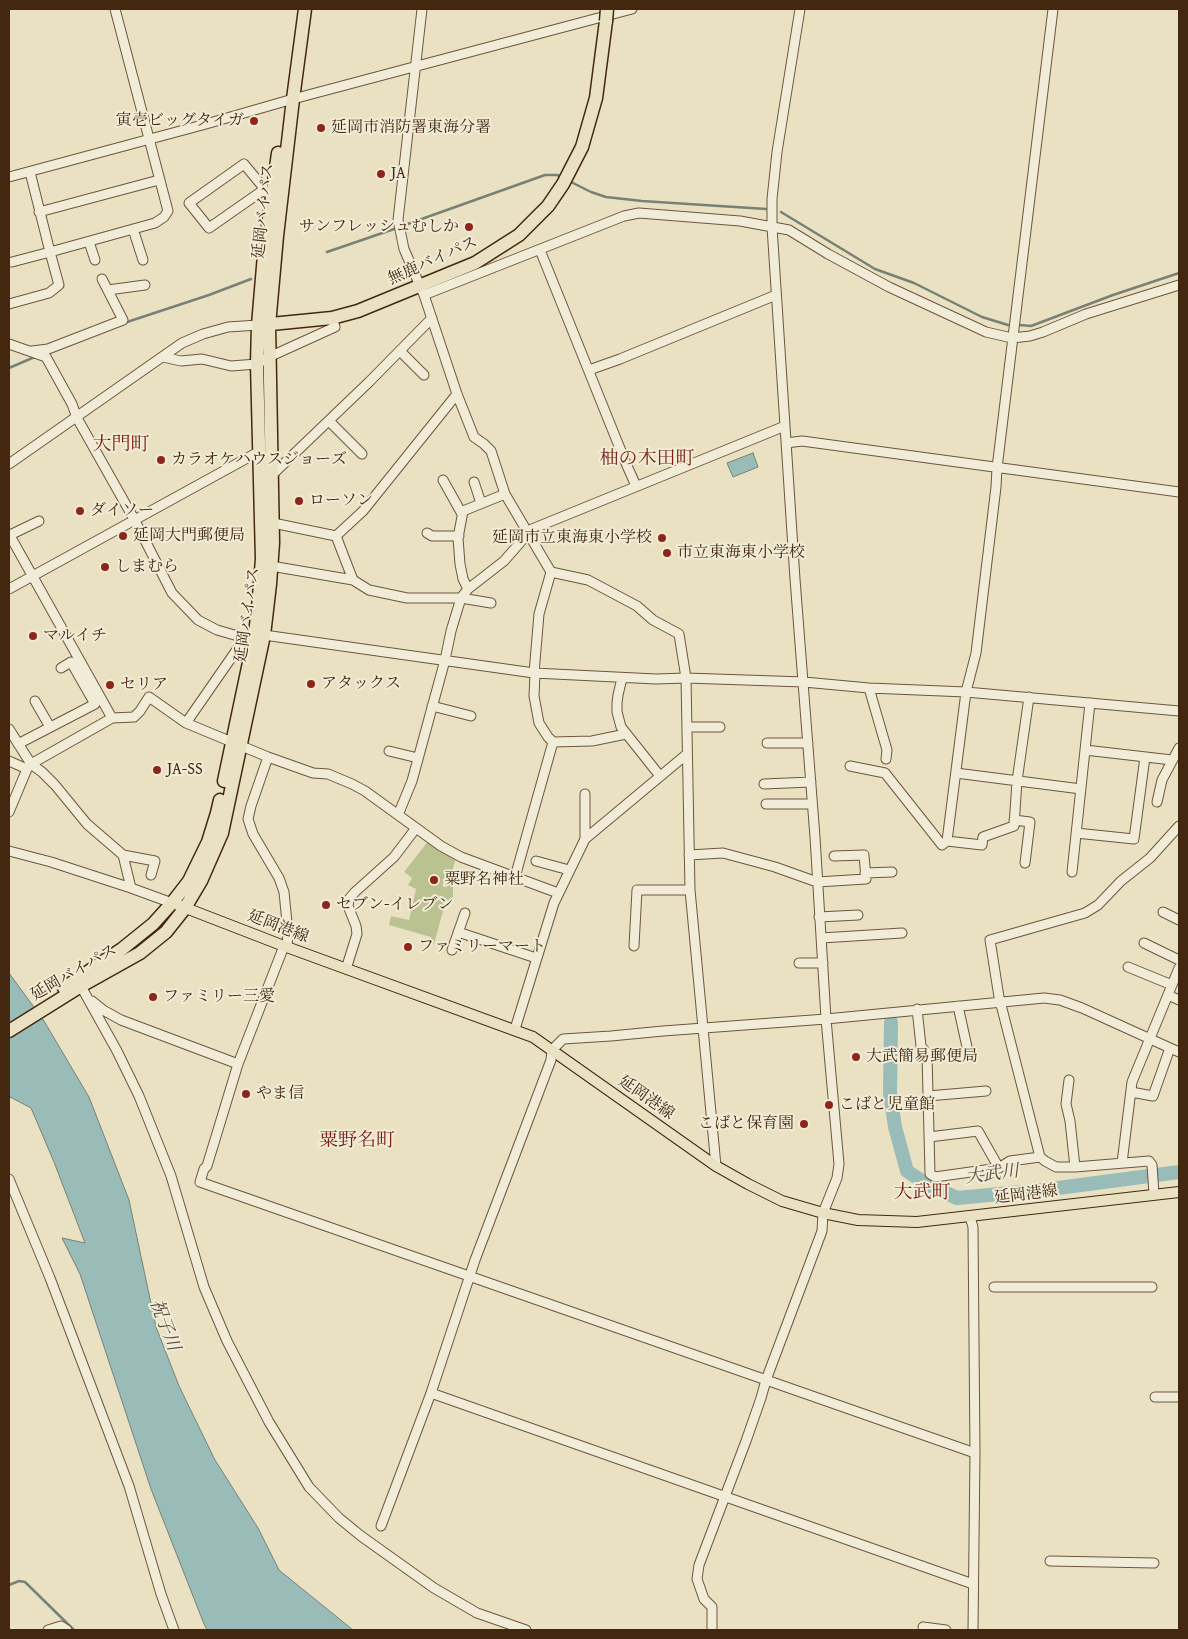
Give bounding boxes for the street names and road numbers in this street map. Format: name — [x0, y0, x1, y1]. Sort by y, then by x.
street label: 延岡バイパス — [249, 162, 279, 260]
street label: 無鹿バイパス — [385, 233, 481, 289]
street label: 延岡バイパス — [232, 566, 264, 664]
street label: 延岡港線 — [245, 907, 311, 947]
street label: 延岡バイパス — [28, 941, 120, 1005]
street label: 延岡港線 — [614, 1072, 678, 1124]
street label: 延岡港線 — [993, 1182, 1059, 1208]

